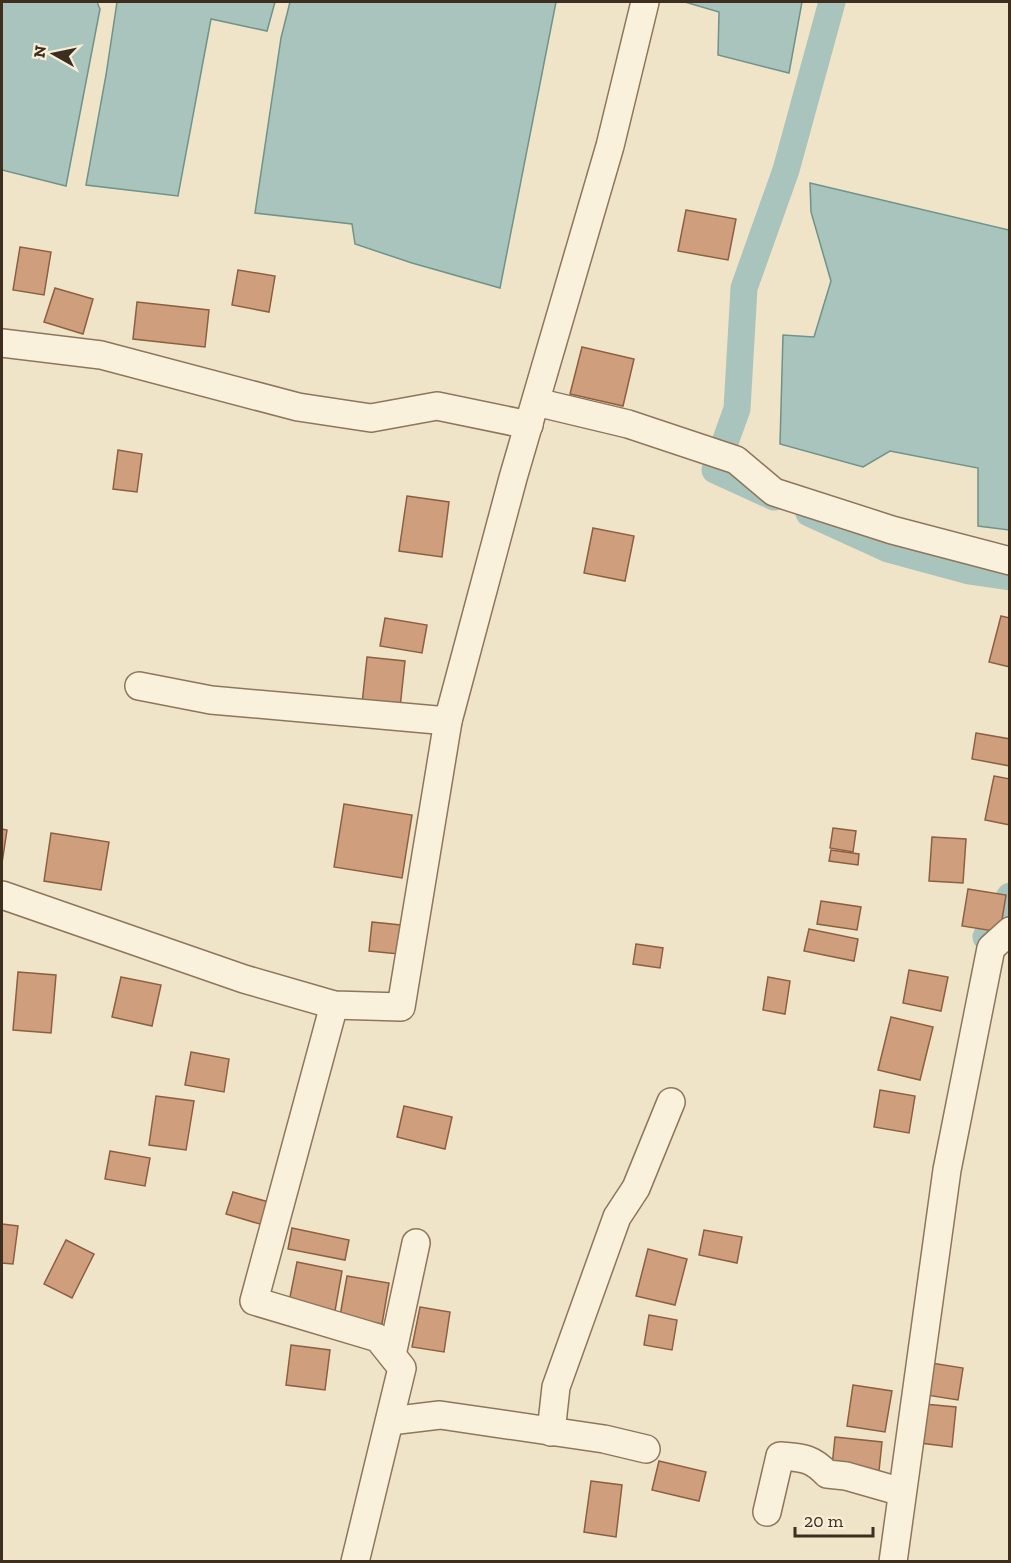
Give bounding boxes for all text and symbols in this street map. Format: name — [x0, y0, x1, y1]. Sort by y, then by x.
north arrow — [24, 24, 84, 84]
text: N — [29, 44, 50, 59]
scale bar — [795, 1500, 873, 1538]
text: 20 m — [804, 1510, 844, 1532]

